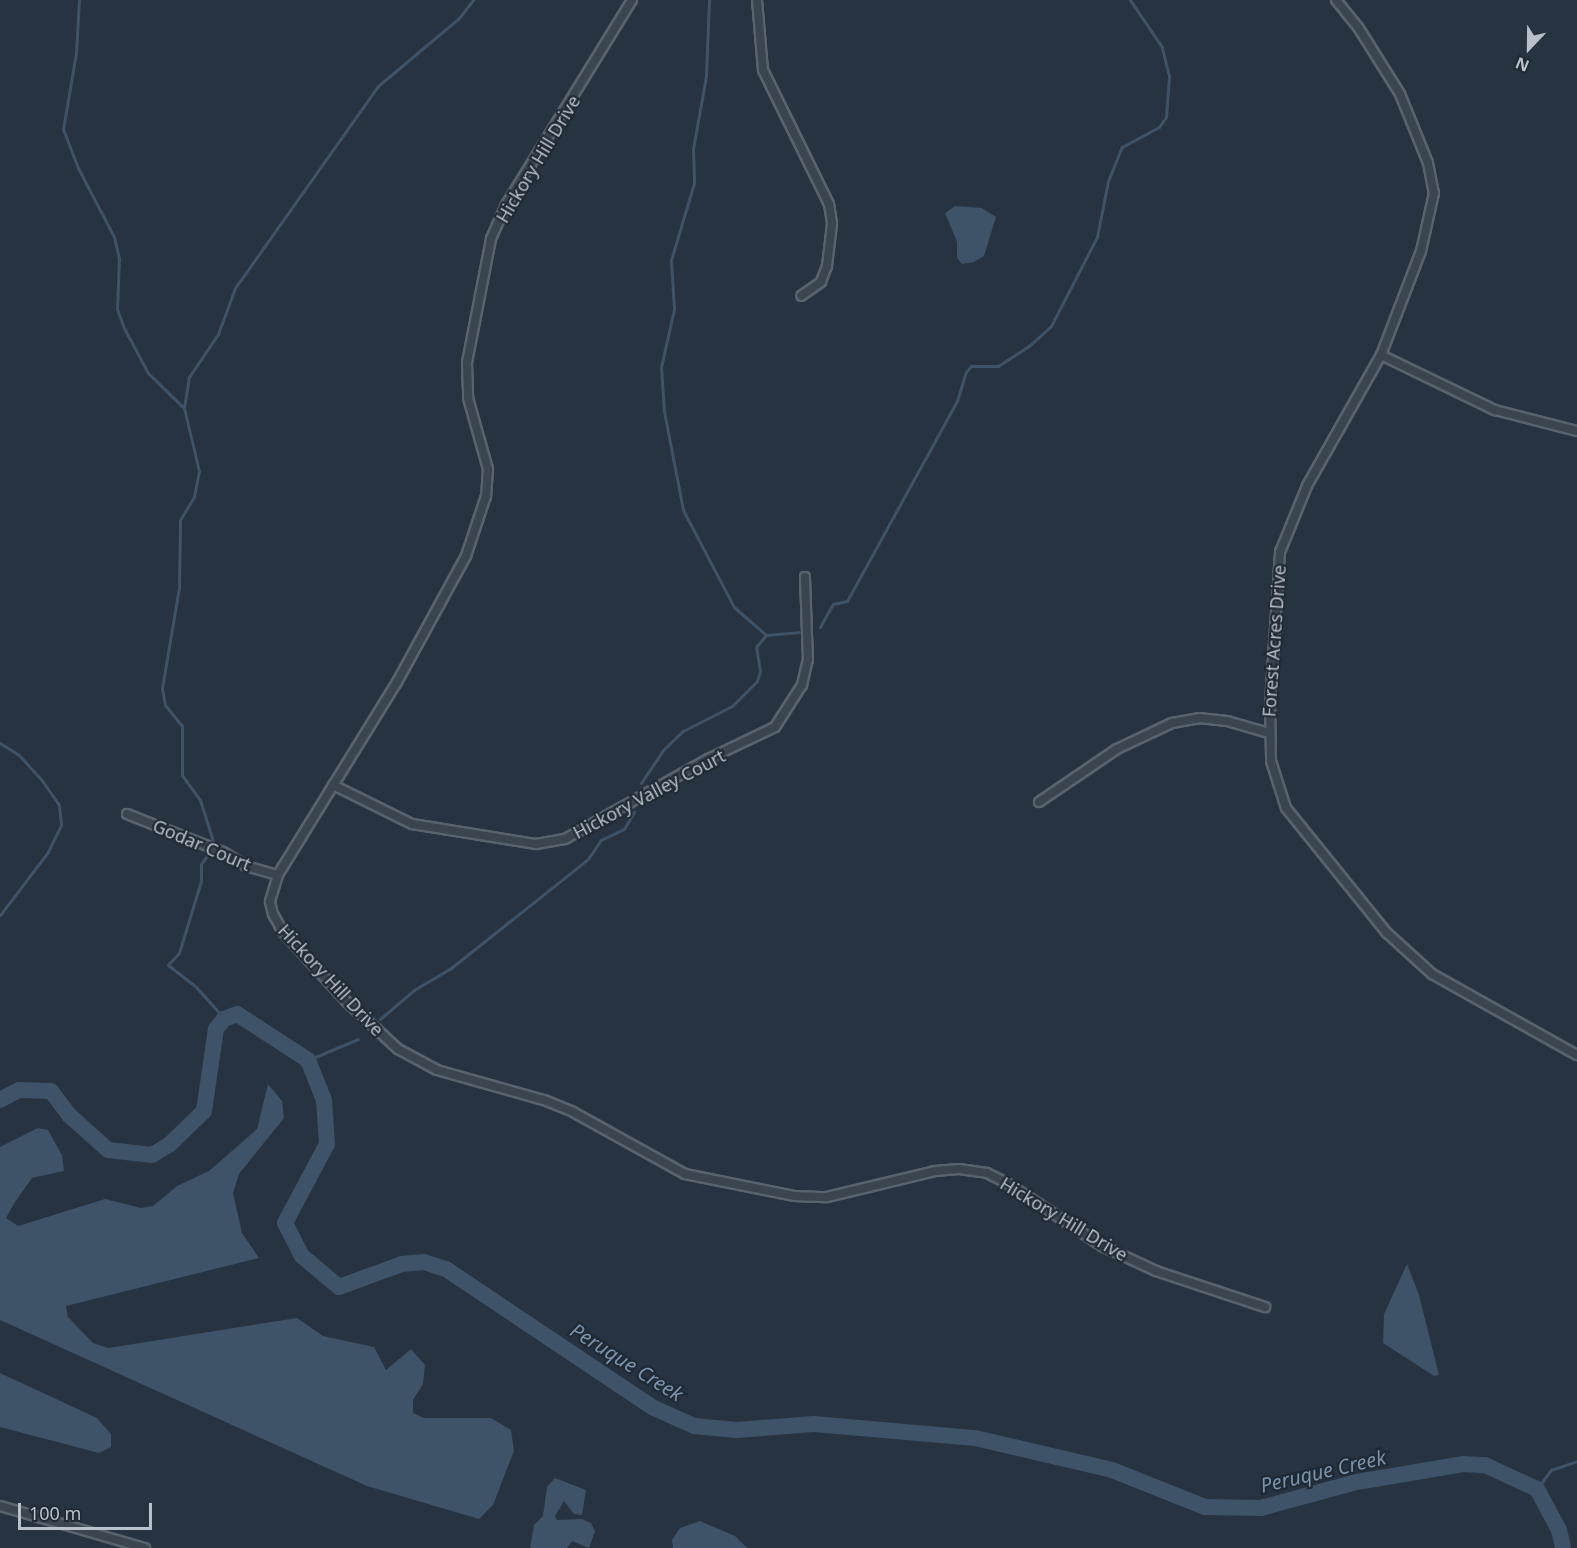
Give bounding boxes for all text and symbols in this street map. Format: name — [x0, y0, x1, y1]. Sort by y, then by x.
north arrow — [1499, 18, 1559, 78]
text: N — [1512, 52, 1532, 77]
street label: Hickory Hill Drive — [491, 91, 585, 227]
street label: Forest Acres Drive — [1258, 564, 1290, 718]
street label: Hickory Valley Court — [569, 745, 729, 843]
street label: Godar Court — [150, 815, 254, 875]
street label: Hickory Hill Drive — [274, 920, 388, 1040]
street label: Hickory Hill Drive — [996, 1172, 1132, 1266]
water label: Peruque Creek — [566, 1318, 688, 1406]
water label: Peruque Creek — [1258, 1445, 1388, 1497]
scale bar — [21, 1491, 154, 1529]
text: 100 m — [29, 1501, 81, 1525]

